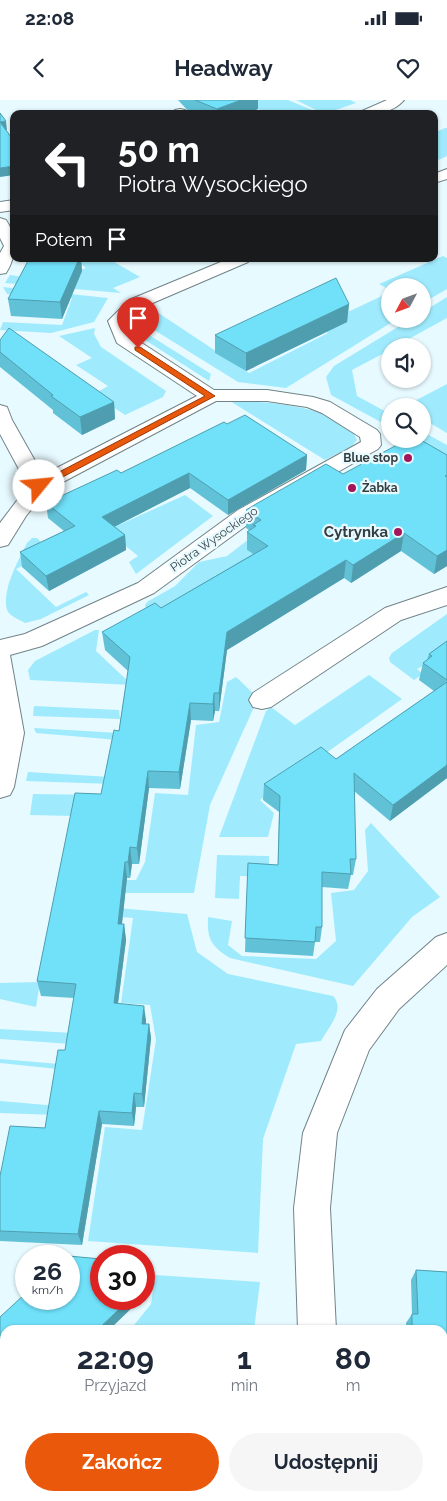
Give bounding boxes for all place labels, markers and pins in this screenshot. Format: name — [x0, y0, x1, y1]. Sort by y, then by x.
pin — [117, 297, 159, 348]
place label: Blue stop — [343, 451, 398, 465]
marker: Blue stop — [402, 452, 414, 464]
place label: Żabka — [362, 480, 398, 495]
marker: Żabka — [346, 482, 358, 494]
place label: Cytrynka — [324, 523, 388, 541]
marker: Cytrynka — [392, 526, 404, 538]

